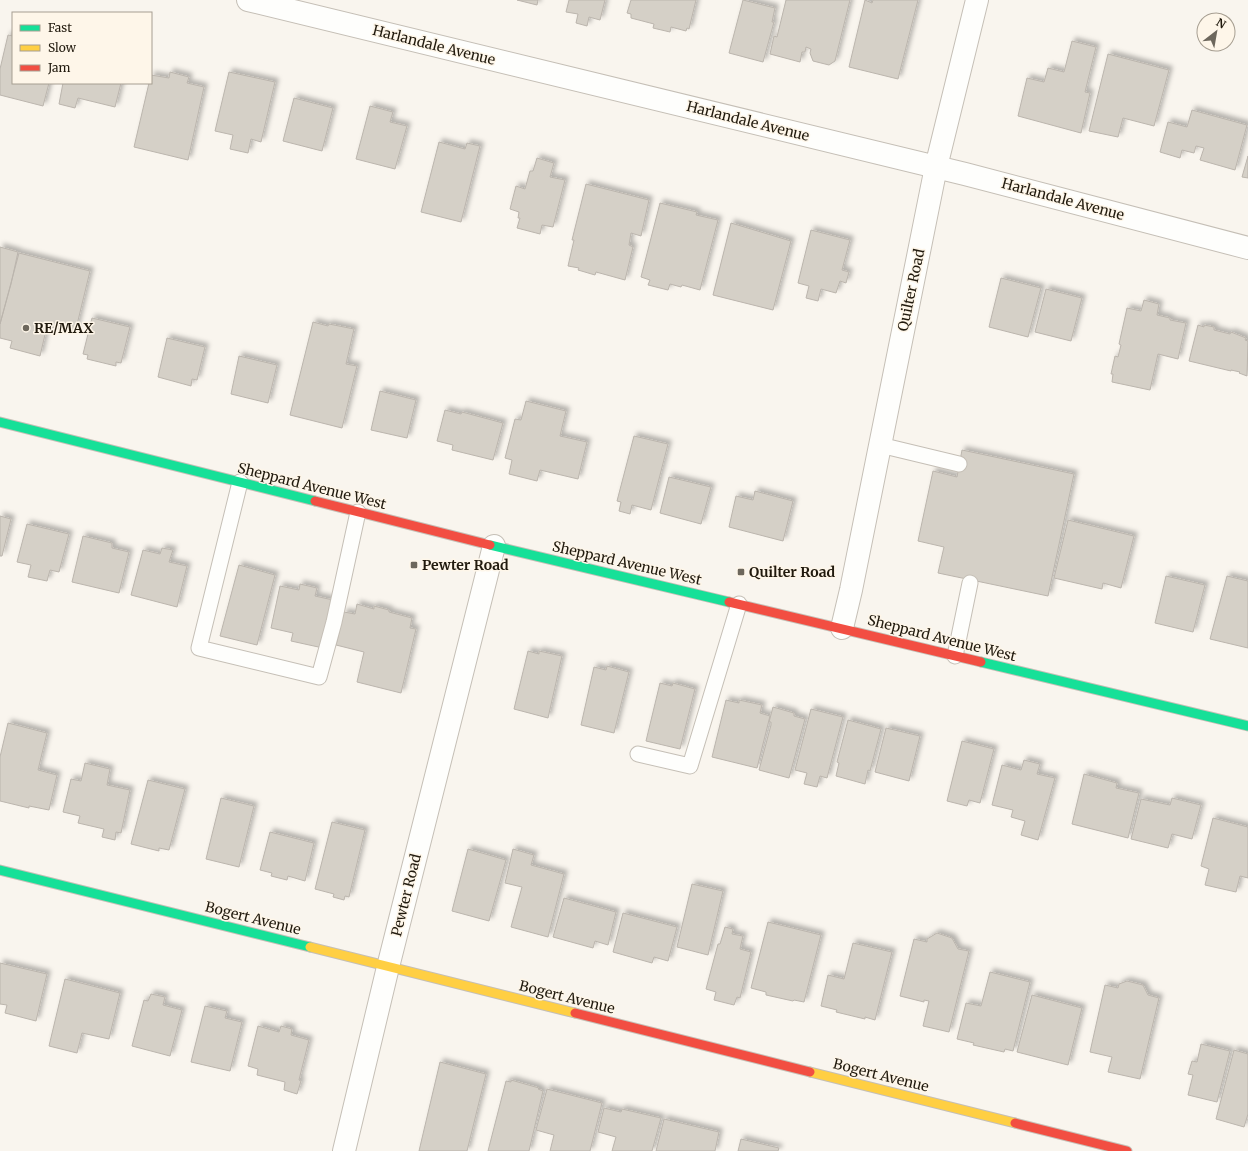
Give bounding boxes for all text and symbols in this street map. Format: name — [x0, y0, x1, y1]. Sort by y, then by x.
legend — [12, 12, 152, 84]
north arrow — [1196, 12, 1236, 52]
text: N — [1214, 15, 1229, 32]
text: Fast — [48, 20, 72, 35]
street label: Harlandale Avenue — [371, 21, 497, 69]
text: Slow — [48, 40, 77, 55]
text: Jam — [47, 60, 71, 75]
street label: Harlandale Avenue — [685, 97, 811, 145]
street label: Harlandale Avenue — [1000, 174, 1126, 224]
street label: Quilter Road — [893, 247, 929, 333]
place label: RE/MAX — [34, 319, 94, 337]
marker: RE/MAX — [21, 323, 31, 333]
street label: Sheppard Avenue West — [236, 459, 389, 513]
street label: Sheppard Avenue West — [551, 537, 704, 589]
place label: Pewter Road — [422, 556, 509, 574]
marker: Pewter Road — [409, 560, 419, 570]
place label: Quilter Road — [749, 563, 836, 581]
marker: Quilter Road — [736, 567, 746, 577]
street label: Sheppard Avenue West — [866, 611, 1019, 665]
street label: Pewter Road — [387, 851, 425, 938]
street label: Bogert Avenue — [203, 897, 303, 939]
street label: Bogert Avenue — [517, 976, 617, 1018]
street label: Bogert Avenue — [831, 1054, 931, 1096]

